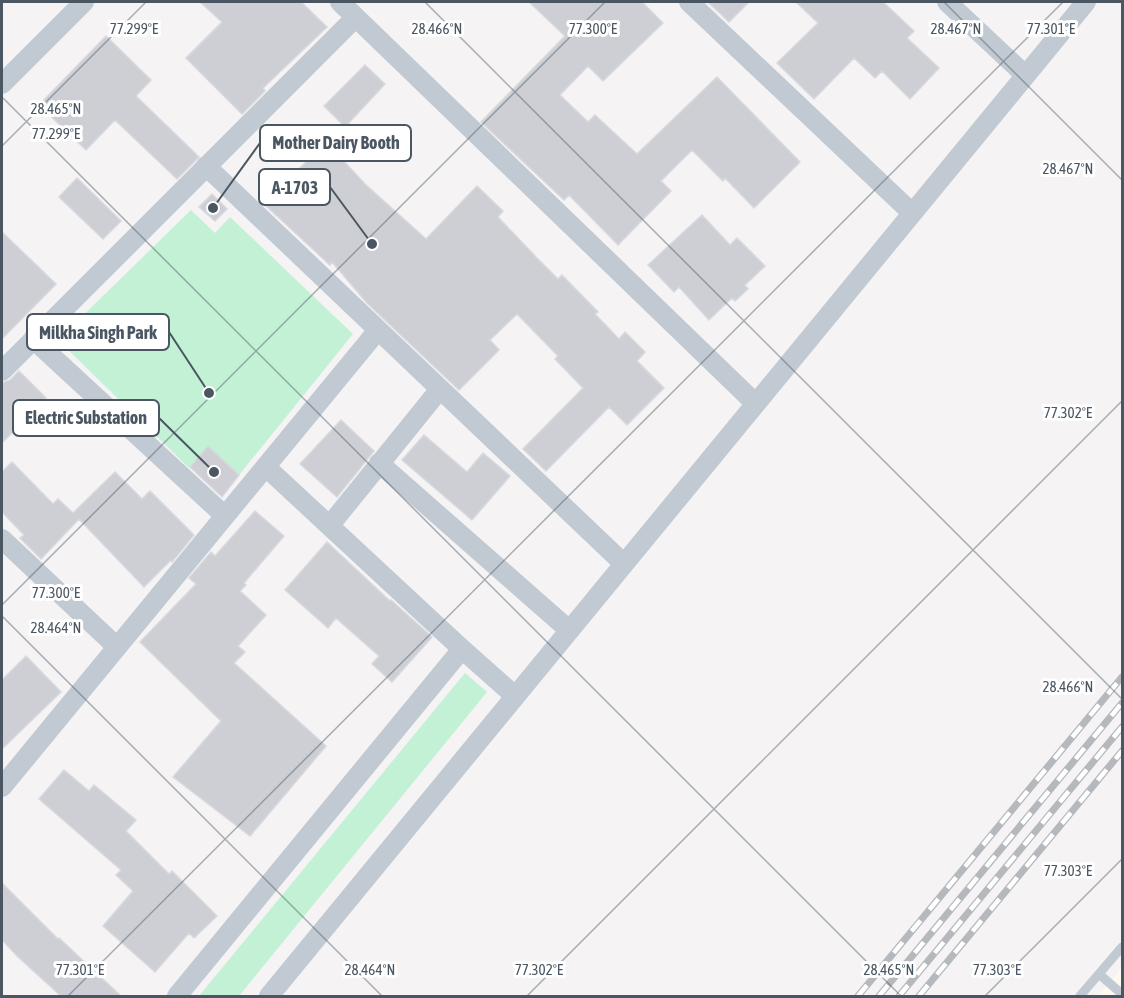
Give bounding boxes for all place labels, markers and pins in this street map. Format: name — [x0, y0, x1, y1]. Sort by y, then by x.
callout: Mother Dairy Booth — [260, 125, 411, 161]
callout: A-1703 — [259, 169, 330, 205]
callout: Milkha Singh Park — [27, 314, 169, 350]
callout: Electric Substation — [13, 400, 159, 436]

